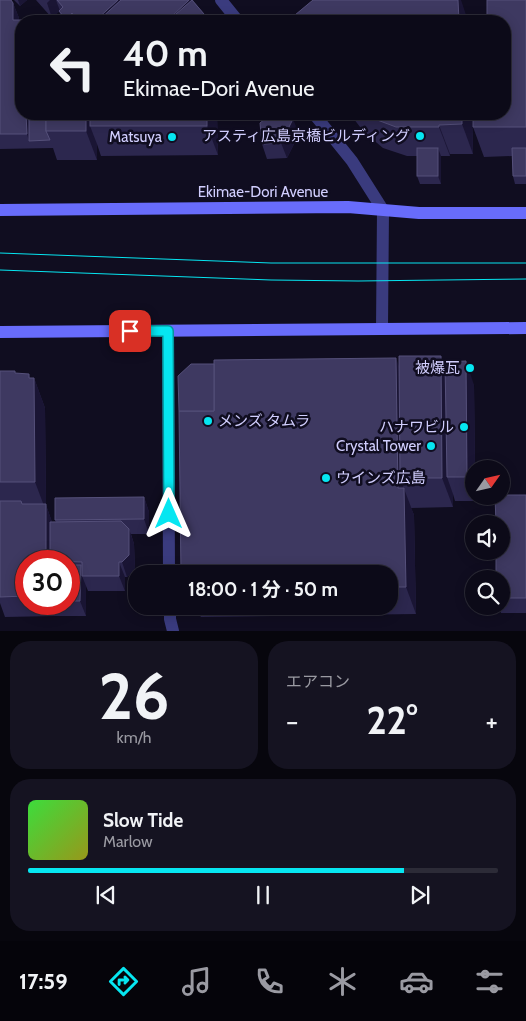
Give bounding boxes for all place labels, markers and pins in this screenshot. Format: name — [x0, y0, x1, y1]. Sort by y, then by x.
place label: アスティ広島京橋ビルディング — [202, 127, 410, 145]
place label: Matsuya — [109, 128, 163, 146]
marker: アスティ広島京橋ビルディング — [414, 130, 426, 142]
marker: Matsuya — [166, 131, 178, 143]
pin — [109, 310, 151, 352]
place label: 被爆瓦 — [415, 359, 460, 377]
marker: 被爆瓦 — [464, 362, 476, 374]
place label: メンズ タムラ — [218, 412, 310, 430]
marker: メンズ タムラ — [202, 415, 214, 427]
place label: ハナワビル — [379, 418, 454, 436]
marker: ハナワビル — [458, 421, 470, 433]
place label: Crystal Tower — [336, 437, 421, 455]
marker: Crystal Tower — [425, 440, 437, 452]
place label: ウインズ広島 — [336, 469, 426, 487]
marker: ウインズ広島 — [320, 472, 332, 484]

